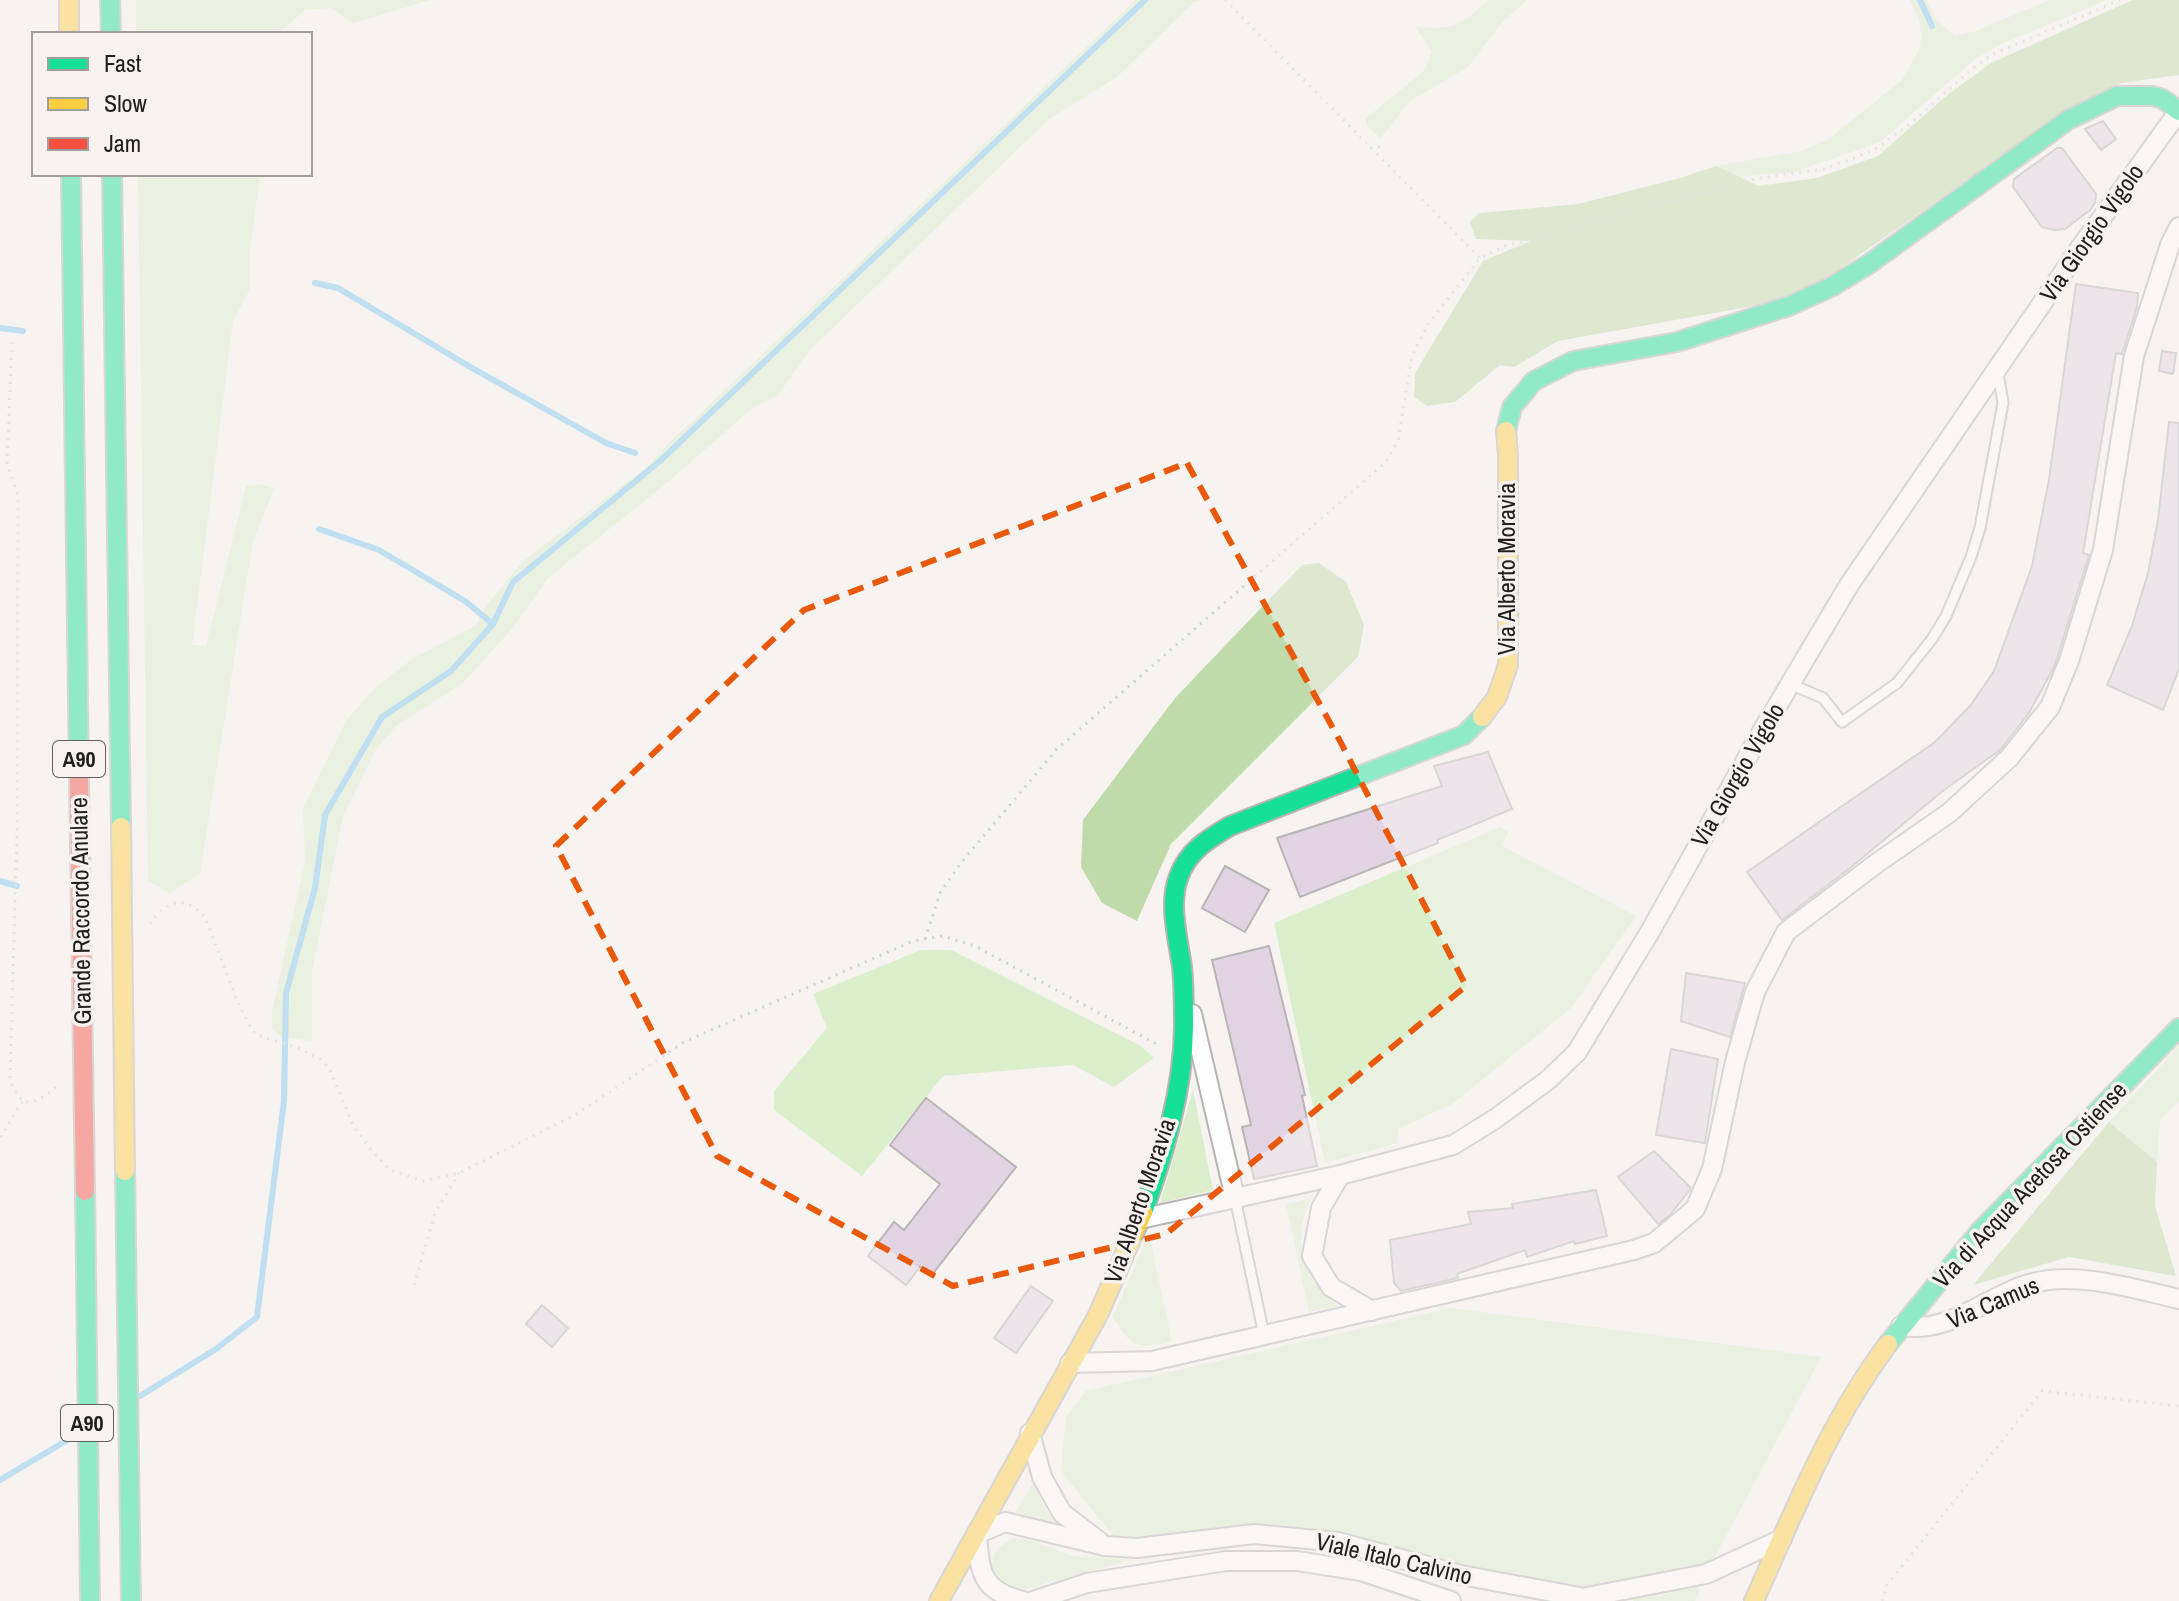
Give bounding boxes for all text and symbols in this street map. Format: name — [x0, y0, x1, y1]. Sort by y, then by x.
legend — [32, 32, 312, 176]
text: Fast — [104, 47, 142, 79]
text: Slow — [104, 87, 147, 119]
text: Jam — [104, 127, 141, 159]
street label: Via Giorgio Vigolo — [2032, 157, 2151, 308]
street label: Via Alberto Moravia — [1490, 483, 1522, 655]
street label: Via Giorgio Vigolo — [1683, 697, 1791, 852]
road number: A90 — [53, 741, 105, 777]
street label: Grande Raccordo Anulare — [62, 797, 98, 1025]
street label: Via di Acqua Acetosa Ostiense — [1925, 1074, 2133, 1294]
street label: Via Alberto Moravia — [1096, 1114, 1182, 1287]
street label: Via Camus — [1942, 1268, 2044, 1336]
road number: A90 — [61, 1405, 113, 1441]
street label: Viale Italo Calvino — [1313, 1525, 1475, 1592]

